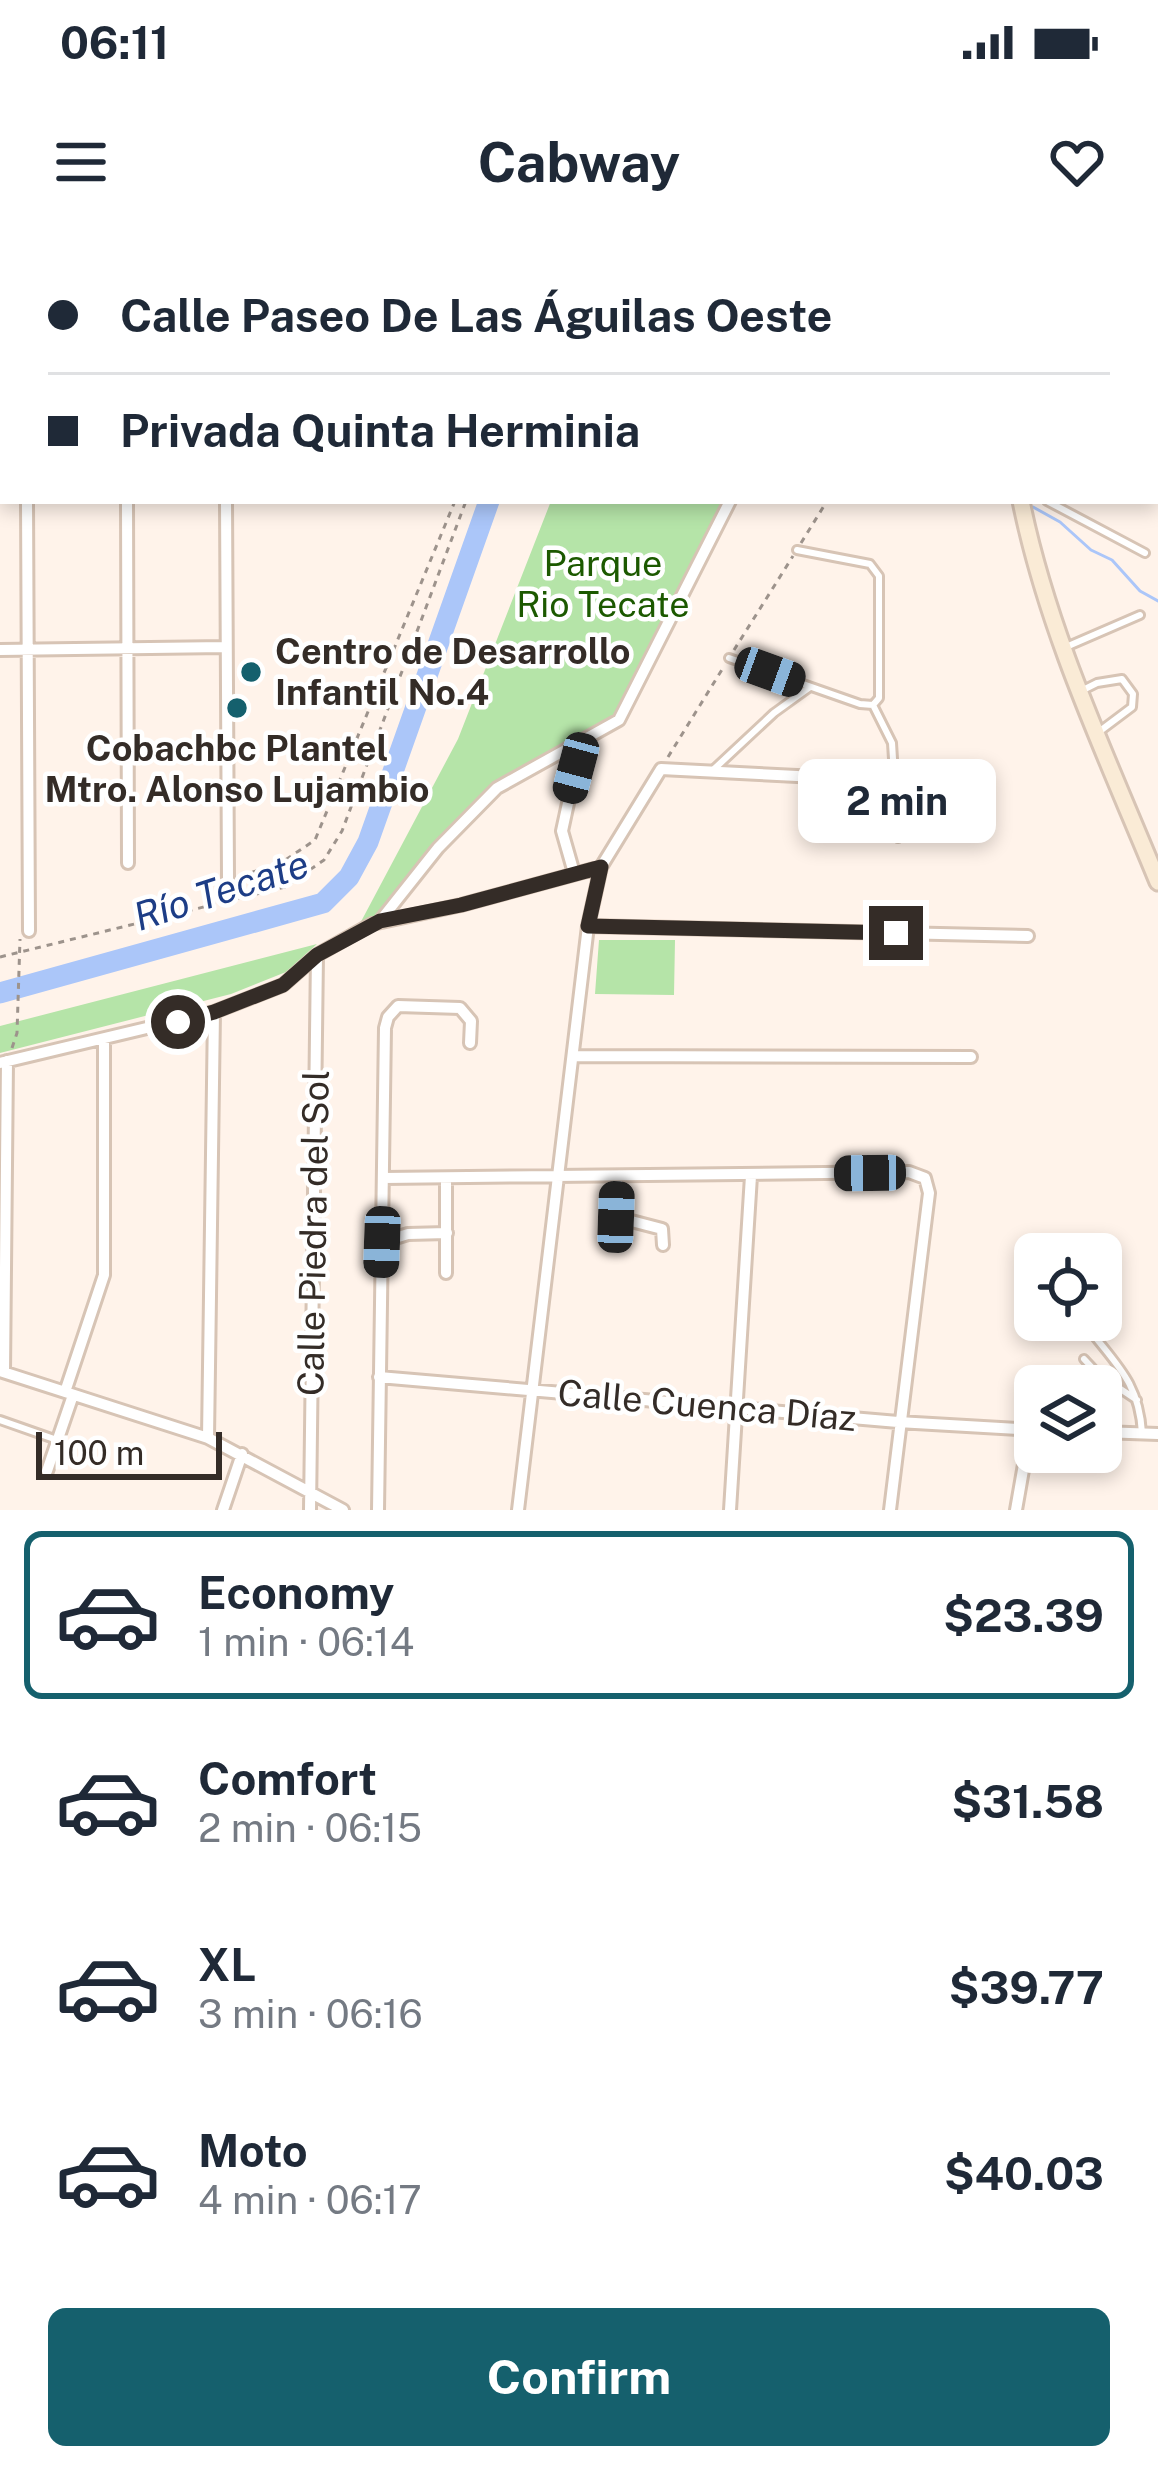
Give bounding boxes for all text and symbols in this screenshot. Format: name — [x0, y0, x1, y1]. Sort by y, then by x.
text: 06:11 — [60, 16, 169, 69]
icon: menu — [48, 129, 114, 195]
icon: heart — [1044, 129, 1110, 195]
text: Cabway — [478, 131, 680, 194]
text: Calle Paseo De Las Águilas Oeste — [120, 289, 833, 342]
text: Privada Quinta Herminia — [120, 404, 640, 457]
park label: Parque Rio Tecate — [516, 542, 690, 625]
place label: Centro de Desarrollo Infantil No.4 — [275, 630, 631, 713]
car — [730, 643, 810, 701]
marker: Centro de Desarrollo Infantil No.4 — [238, 659, 264, 685]
marker: Cobachbc Plantel Mtro. Alonso Lujambio — [224, 695, 250, 721]
place label: Cobachbc Plantel Mtro. Alonso Lujambio — [44, 727, 430, 810]
car — [549, 729, 603, 807]
callout: 2 min — [797, 759, 995, 843]
text: 2 min — [846, 778, 948, 824]
water label: Río Tecate — [128, 840, 314, 940]
route end — [869, 906, 923, 960]
route start — [151, 995, 205, 1049]
street label: Calle Piedra del Sol — [289, 1070, 337, 1396]
car — [834, 1154, 906, 1192]
car — [597, 1180, 635, 1254]
car — [363, 1205, 401, 1279]
map controls — [1014, 1233, 1122, 1473]
button: locate — [1014, 1233, 1122, 1341]
button: layers — [1014, 1365, 1122, 1473]
street label: Calle Cuenca Díaz — [556, 1371, 858, 1439]
scale bar — [36, 1426, 222, 1479]
text: 100 m — [54, 1434, 144, 1472]
icon: car — [54, 1561, 162, 1669]
text: Economy — [198, 1566, 394, 1619]
text: $23.39 — [943, 1589, 1104, 1642]
text: 1 min · 06:14 — [198, 1619, 414, 1665]
icon: car — [54, 1747, 162, 1855]
text: Comfort — [198, 1752, 377, 1805]
text: $31.58 — [951, 1775, 1104, 1828]
text: 2 min · 06:15 — [198, 1805, 422, 1851]
icon: car — [54, 1933, 162, 2041]
text: XL — [198, 1938, 256, 1991]
text: $39.77 — [949, 1961, 1104, 2014]
text: 3 min · 06:16 — [198, 1991, 423, 2037]
icon: car — [54, 2119, 162, 2227]
text: Moto — [198, 2124, 308, 2177]
text: $40.03 — [944, 2147, 1104, 2200]
text: 4 min · 06:17 — [198, 2177, 422, 2223]
button: Confirm — [48, 2308, 1110, 2446]

